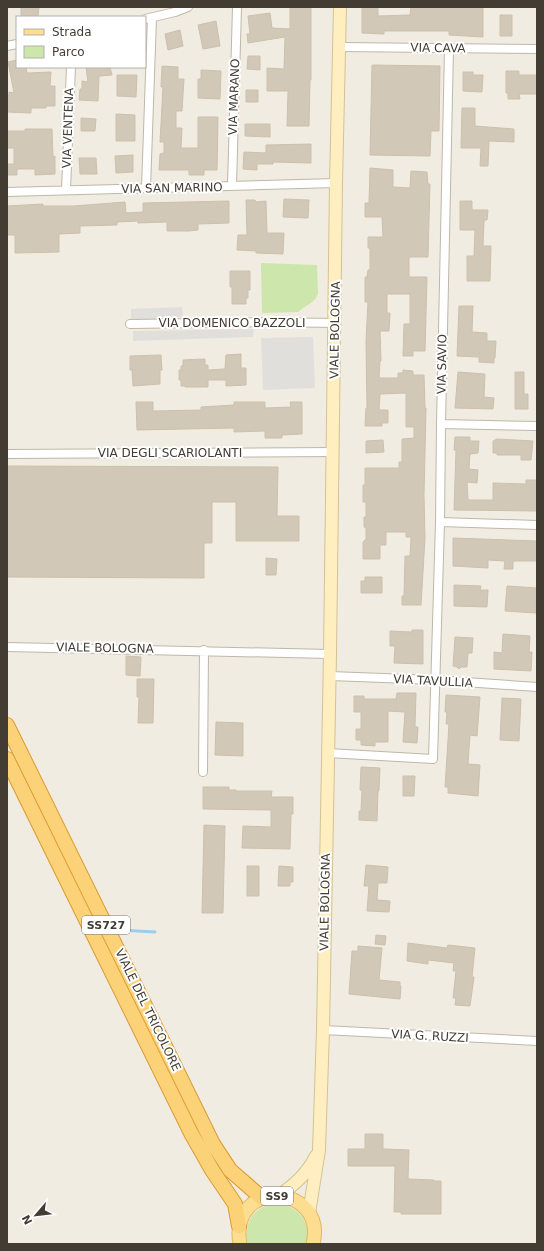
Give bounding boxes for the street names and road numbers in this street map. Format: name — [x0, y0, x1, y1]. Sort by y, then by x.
street label: VIA CAVA — [410, 41, 467, 55]
street label: VIA MARANO — [226, 58, 242, 136]
street label: VIA VENTENA — [60, 87, 76, 169]
street label: VIA SAN MARINO — [121, 180, 223, 196]
street label: VIALE BOLOGNA — [327, 280, 343, 379]
street label: VIA DOMENICO BAZZOLI — [158, 316, 306, 330]
street label: VIA SAVIO — [434, 334, 450, 394]
street label: VIA DEGLI SCARIOLANTI — [98, 446, 242, 460]
street label: VIALE BOLOGNA — [56, 640, 155, 656]
street label: VIA TAVULLIA — [393, 672, 474, 690]
street label: VIALE BOLOGNA — [317, 852, 333, 951]
road number: SS727 — [82, 916, 130, 934]
street label: VIALE DEL TRICOLORE — [112, 947, 184, 1073]
street label: VIA G. RUZZI — [391, 1027, 469, 1045]
road number: SS9 — [261, 1187, 293, 1205]

